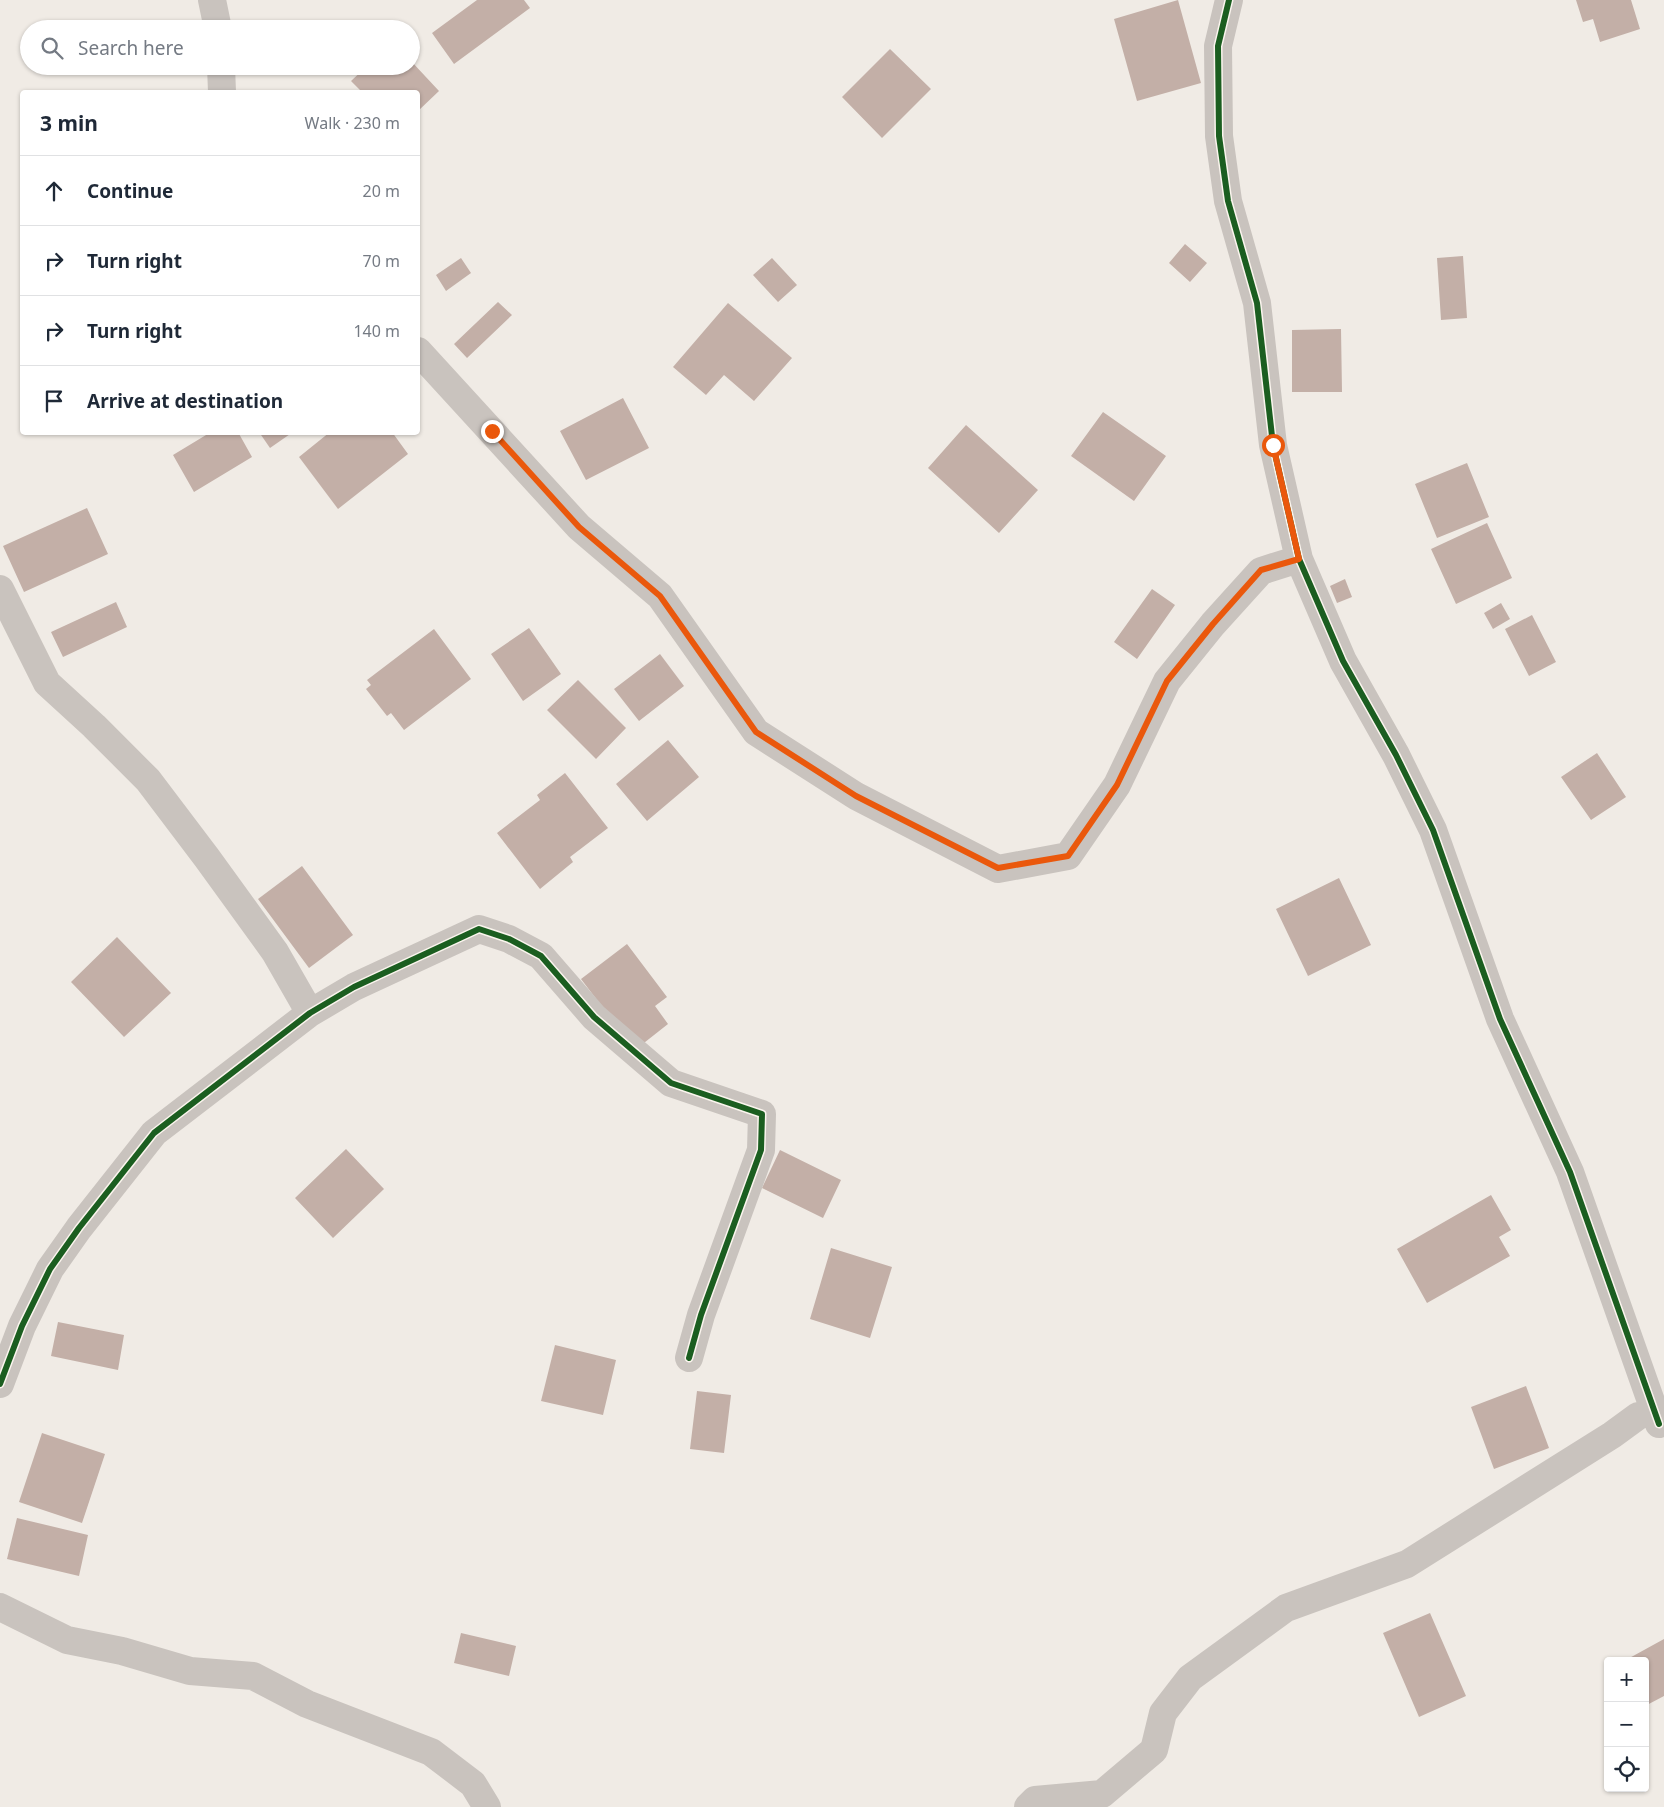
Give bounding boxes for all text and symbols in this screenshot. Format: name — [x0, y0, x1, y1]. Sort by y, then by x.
search box — [20, 20, 420, 75]
icon: search — [38, 34, 66, 62]
text: Search here — [78, 35, 184, 61]
text: 3 min — [40, 109, 98, 137]
text: Walk · 230 m — [305, 112, 400, 134]
icon: ahead — [40, 177, 68, 205]
text: Continue — [87, 178, 173, 204]
text: 20 m — [363, 180, 400, 202]
icon: right — [40, 247, 68, 275]
text: Turn right — [87, 248, 182, 274]
text: 70 m — [363, 250, 400, 272]
icon: right — [40, 317, 68, 345]
text: Turn right — [87, 318, 182, 344]
text: 140 m — [353, 320, 400, 342]
icon: arrive — [40, 387, 68, 415]
text: Arrive at destination — [87, 388, 283, 414]
route end — [481, 420, 504, 443]
route start — [1262, 434, 1285, 457]
map controls — [1604, 1657, 1649, 1792]
button: + — [1604, 1657, 1649, 1702]
button: − — [1604, 1702, 1649, 1747]
button: locate — [1604, 1747, 1649, 1792]

